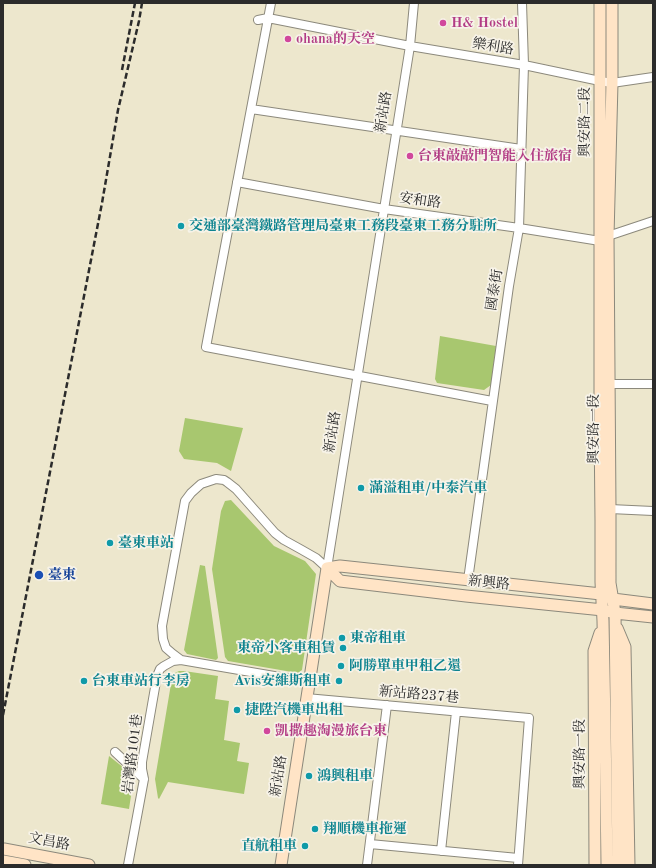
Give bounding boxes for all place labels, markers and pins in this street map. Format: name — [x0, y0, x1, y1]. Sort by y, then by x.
place label: H& Hostel — [451, 15, 518, 31]
marker: H& Hostel — [438, 18, 448, 28]
place label: ohana的天空 — [296, 31, 375, 47]
marker: ohana的天空 — [283, 34, 293, 44]
place label: 台東敲敲門智能入住旅宿 — [418, 148, 572, 164]
marker: 台東敲敲門智能入住旅宿 — [405, 151, 415, 161]
place label: 交通部臺灣鐵路管理局臺東工務段臺東工務分駐所 — [189, 218, 497, 234]
marker: 交通部臺灣鐵路管理局臺東工務段臺東工務分駐所 — [176, 221, 186, 231]
place label: 滿溢租車/中泰汽車 — [369, 480, 487, 496]
marker: 滿溢租車/中泰汽車 — [356, 483, 366, 493]
place label: 臺東車站 — [118, 535, 174, 551]
marker: 臺東車站 — [105, 538, 115, 548]
place label: 臺東 — [48, 567, 76, 583]
marker: 臺東 — [33, 569, 45, 581]
place label: 東帝租車 — [350, 630, 406, 646]
marker: 東帝租車 — [337, 633, 347, 643]
place label: 東帝小客車租賃 — [237, 640, 335, 656]
marker: 東帝小客車租賃 — [338, 643, 348, 653]
place label: 阿勝單車甲租乙還 — [349, 658, 461, 674]
marker: 阿勝單車甲租乙還 — [336, 661, 346, 671]
place label: 台東車站行李房 — [92, 673, 190, 689]
place label: Avis安維斯租車 — [234, 673, 331, 689]
marker: 台東車站行李房 — [79, 676, 89, 686]
marker: Avis安維斯租車 — [334, 676, 344, 686]
place label: 捷陞汽機車出租 — [245, 702, 343, 718]
marker: 捷陞汽機車出租 — [232, 705, 242, 715]
place label: 凱撒趣淘漫旅台東 — [275, 723, 387, 739]
marker: 凱撒趣淘漫旅台東 — [262, 726, 272, 736]
place label: 鴻興租車 — [317, 768, 373, 784]
marker: 鴻興租車 — [304, 771, 314, 781]
place label: 翔順機車拖運 — [323, 821, 407, 837]
marker: 翔順機車拖運 — [310, 824, 320, 834]
place label: 直航租車 — [241, 838, 297, 854]
marker: 直航租車 — [300, 841, 310, 851]

